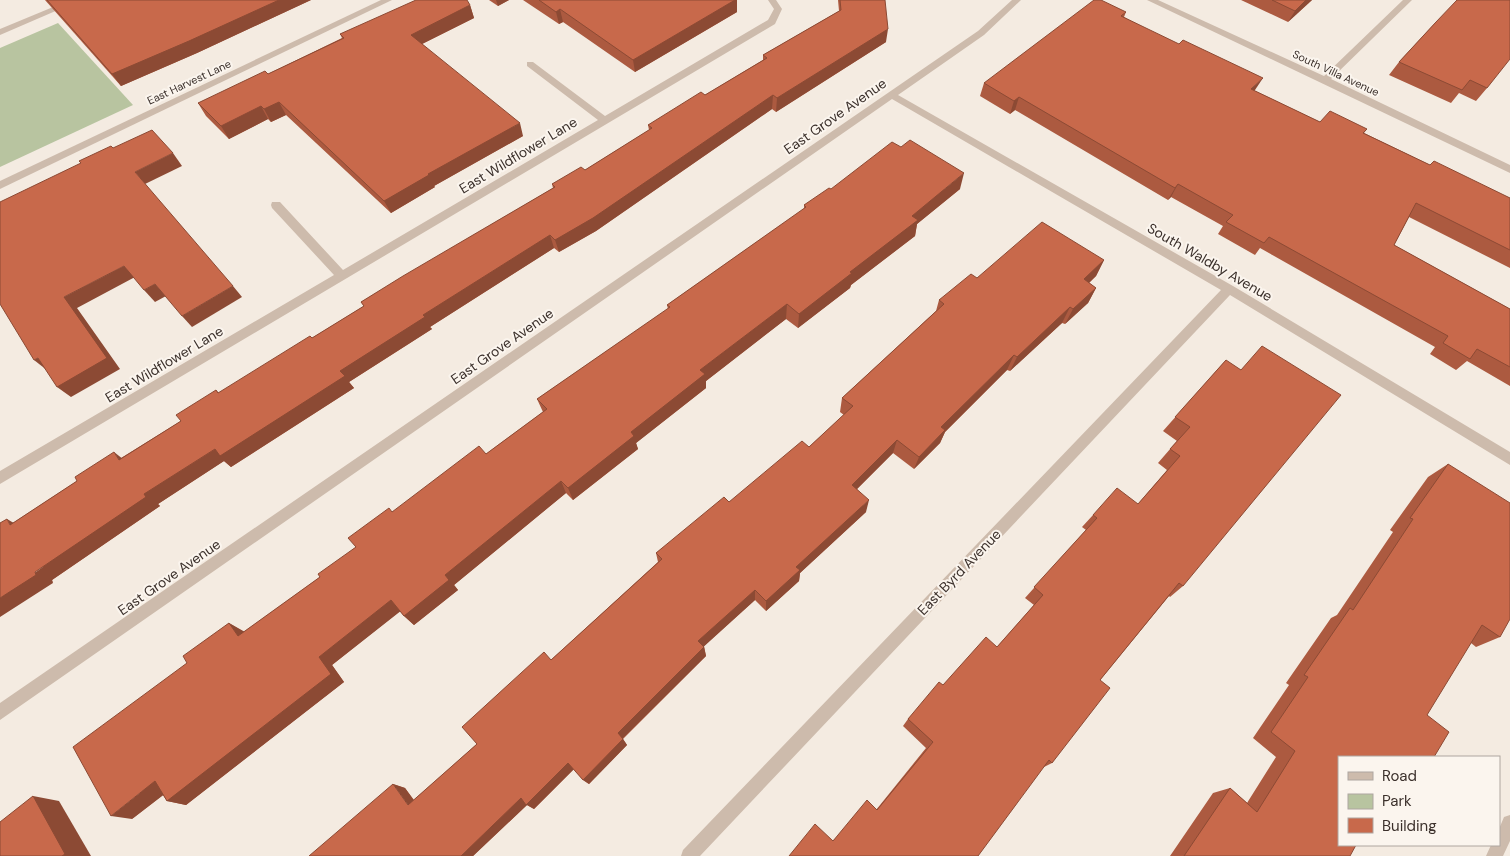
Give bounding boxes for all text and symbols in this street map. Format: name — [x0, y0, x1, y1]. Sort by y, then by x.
street label: South Villa Avenue — [1290, 47, 1382, 99]
street label: East Harvest Lane — [145, 56, 233, 108]
street label: East Grove Avenue — [780, 74, 890, 158]
street label: East Wildflower Lane — [456, 113, 580, 197]
street label: South Waldby Avenue — [1144, 219, 1276, 305]
street label: East Grove Avenue — [447, 304, 557, 388]
street label: East Wildflower Lane — [102, 322, 226, 406]
street label: East Byrd Avenue — [913, 525, 1005, 619]
street label: East Grove Avenue — [114, 535, 224, 619]
legend — [1338, 756, 1500, 846]
text: Road — [1382, 766, 1417, 786]
text: Park — [1382, 791, 1412, 811]
text: Building — [1382, 816, 1437, 836]

